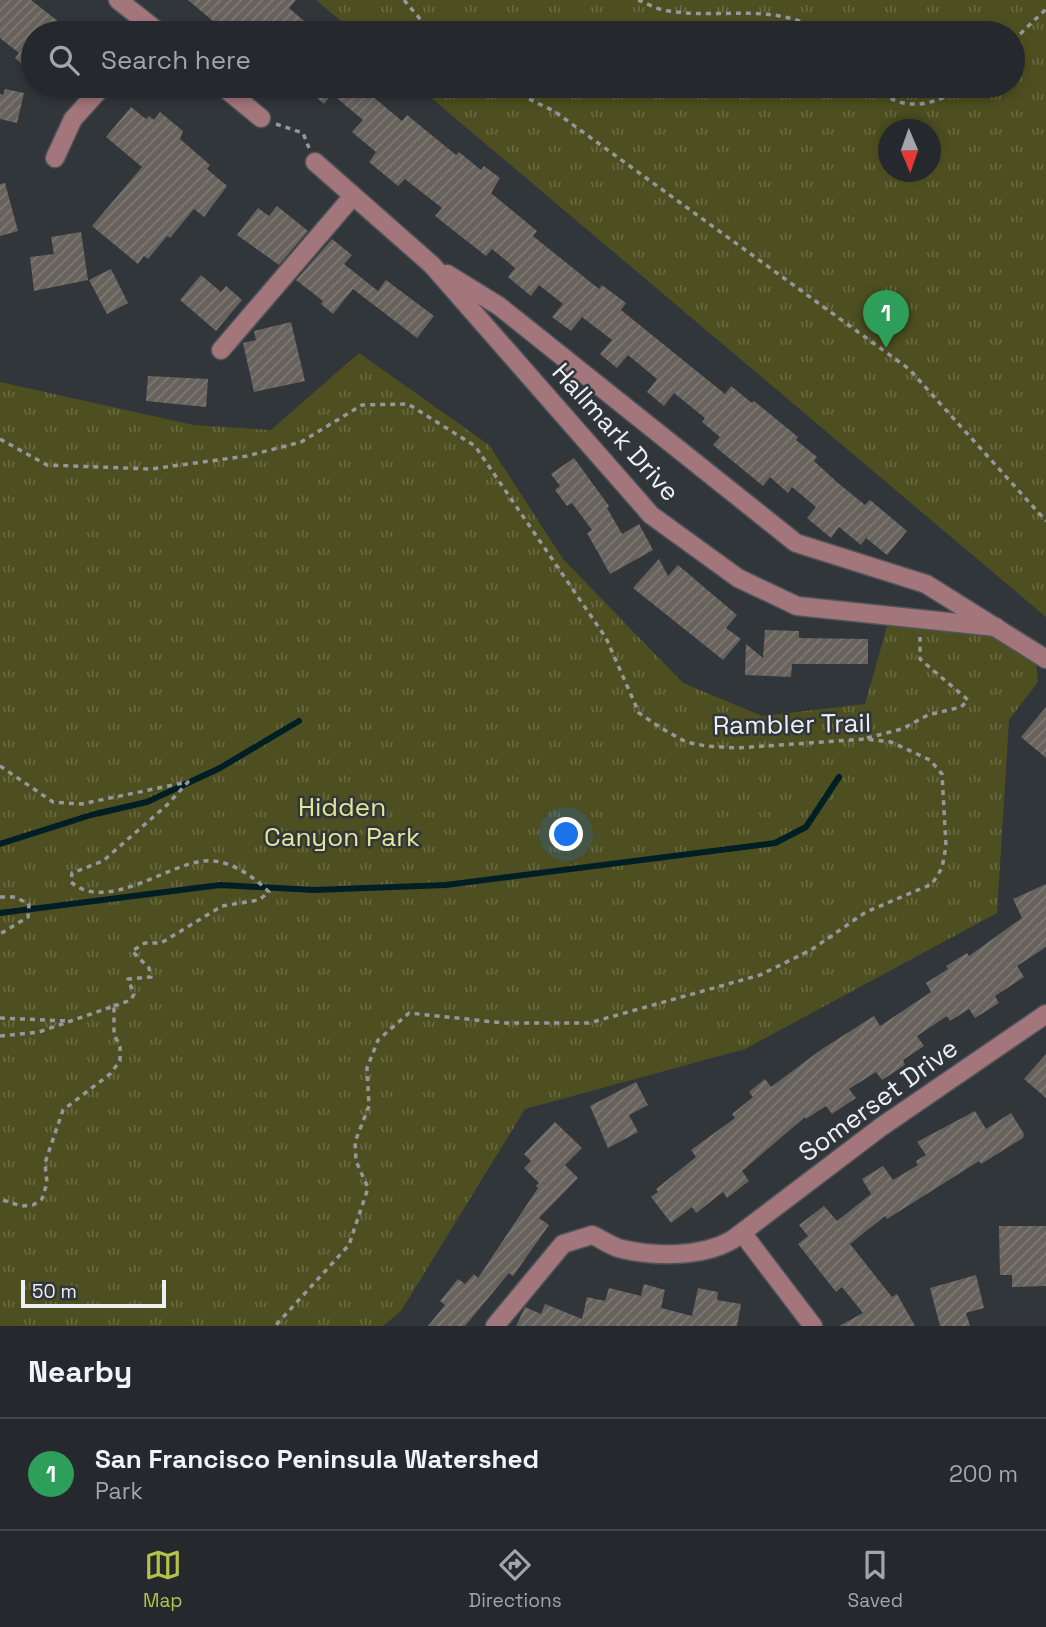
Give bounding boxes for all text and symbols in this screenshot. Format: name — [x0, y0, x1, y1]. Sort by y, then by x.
search box — [21, 21, 1025, 98]
icon: search — [45, 41, 83, 79]
text: Search here — [101, 43, 251, 77]
north arrow — [878, 119, 941, 182]
pin: 1 — [863, 290, 909, 348]
street label: Hallmark Drive — [545, 356, 687, 508]
street label: Rambler Trail — [713, 706, 871, 742]
park label: Hidden Canyon Park — [264, 790, 420, 854]
your location — [549, 817, 583, 851]
street label: Somerset Drive — [792, 1031, 964, 1169]
scale bar — [21, 1277, 166, 1309]
text: 50 m — [32, 1279, 77, 1304]
text: Nearby — [28, 1352, 132, 1391]
text: San Francisco Peninsula Watershed — [95, 1442, 539, 1476]
text: 1 — [46, 1459, 56, 1489]
text: 200 m — [949, 1459, 1018, 1489]
text: Park — [95, 1476, 143, 1506]
tab: Map — [143, 1546, 183, 1613]
tab: Directions — [469, 1546, 562, 1613]
tab: Saved — [848, 1546, 903, 1613]

